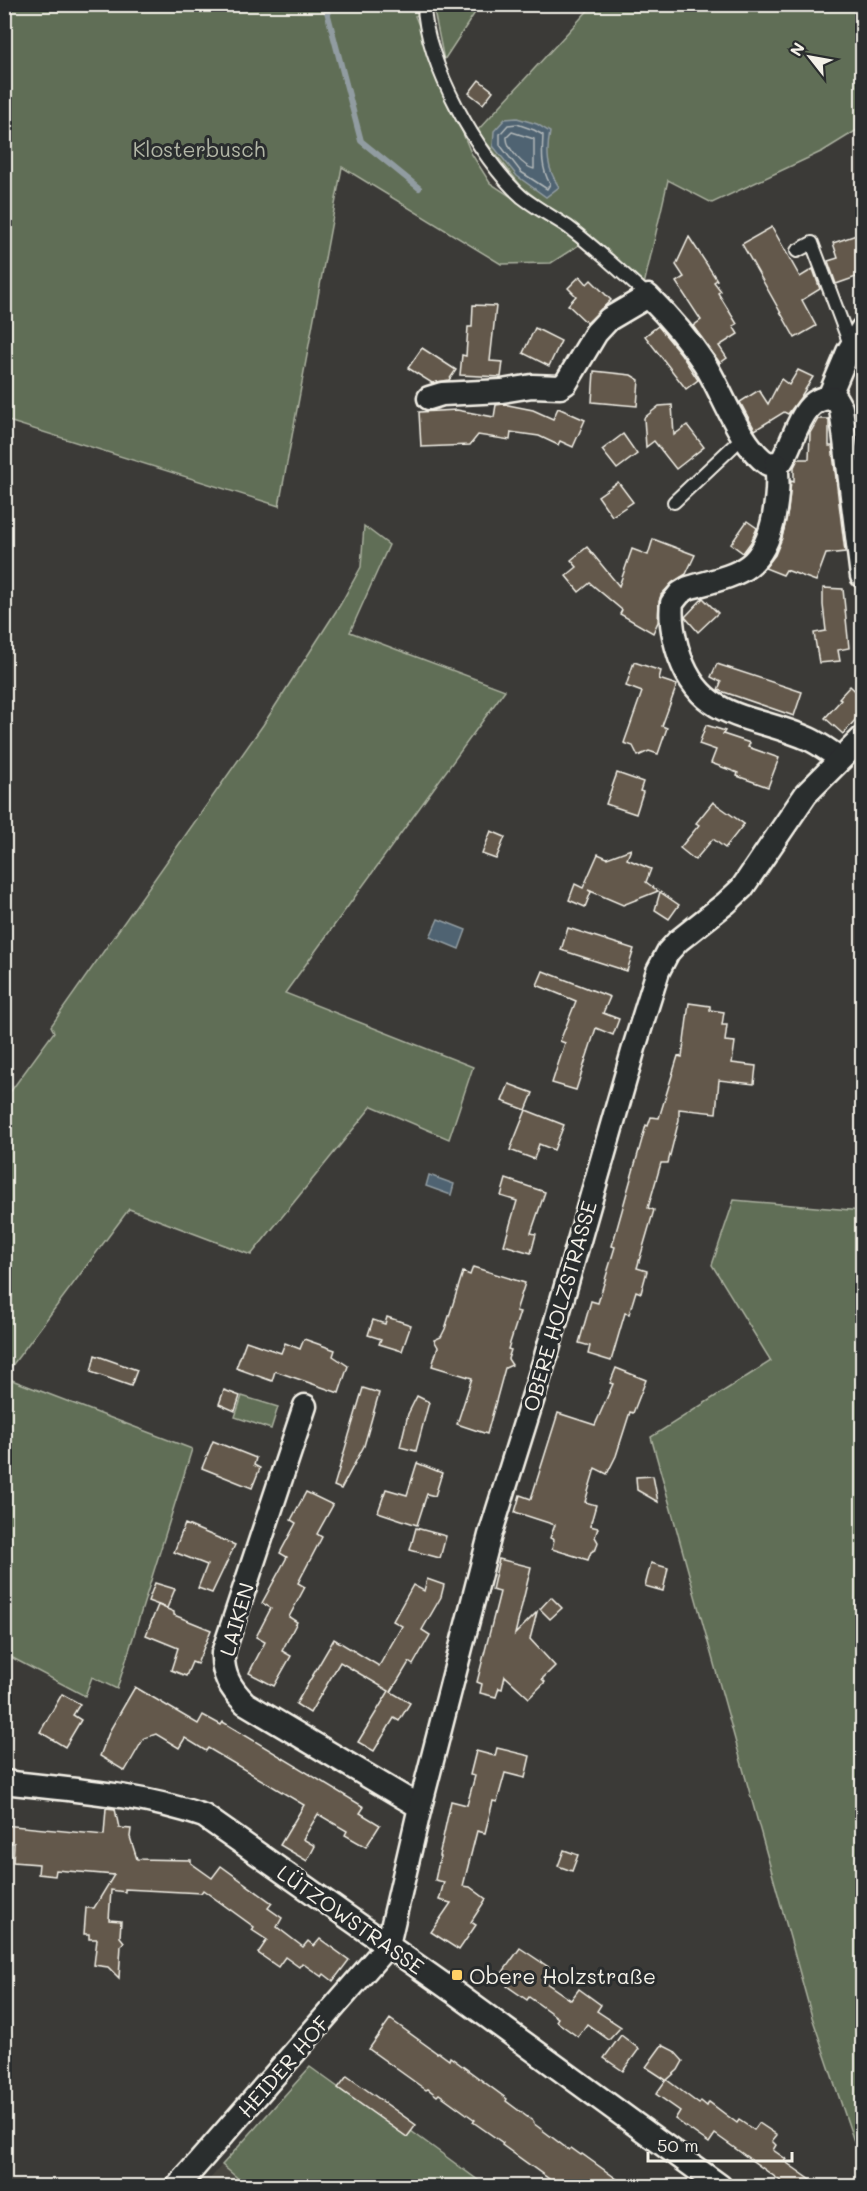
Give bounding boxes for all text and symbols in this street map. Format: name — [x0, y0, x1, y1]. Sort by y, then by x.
north arrow — [780, 27, 840, 87]
text: N — [785, 38, 809, 60]
park label: Klosterbusch — [133, 135, 265, 162]
street label: OBERE HOLZSTRASSE — [516, 1198, 602, 1414]
street label: LAIKEN — [213, 1579, 259, 1659]
street label: LÜTZOWSTRASSE — [272, 1858, 430, 1980]
place label: Obere Holzstraße — [469, 1962, 656, 1989]
marker: Obere Holzstraße — [450, 1968, 464, 1982]
street label: HEIDER HOF — [231, 2009, 335, 2122]
scale bar — [648, 2125, 792, 2163]
text: 50 m — [657, 2133, 699, 2157]

